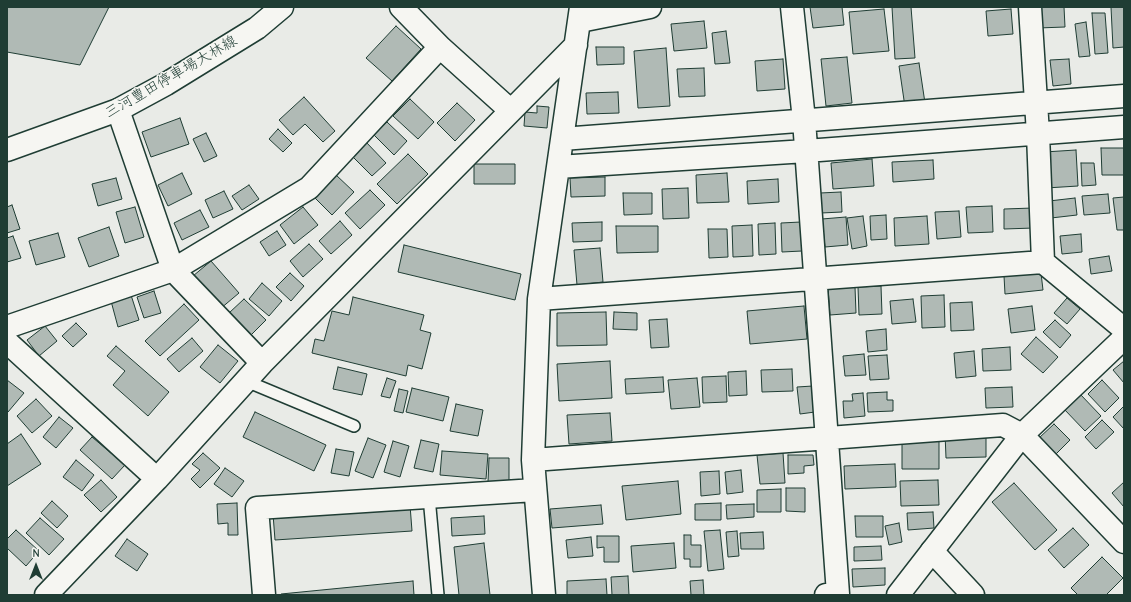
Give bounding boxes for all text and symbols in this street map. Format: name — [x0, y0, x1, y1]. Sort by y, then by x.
street label: 三河豊田停車場大林線 — [102, 32, 240, 122]
north arrow — [16, 546, 56, 586]
text: N — [32, 547, 40, 560]

